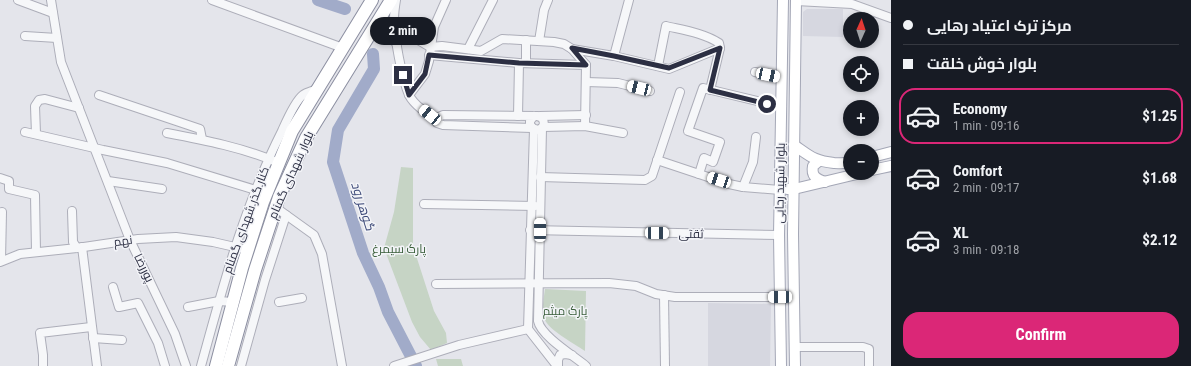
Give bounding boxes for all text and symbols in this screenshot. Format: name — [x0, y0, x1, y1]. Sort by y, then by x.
north arrow — [843, 12, 879, 48]
map controls — [843, 12, 879, 180]
callout: 2 min — [370, 17, 436, 45]
text: مرکز ترک اعتیاد رهایی — [927, 17, 1072, 35]
text: 2 min — [389, 23, 417, 38]
text: بلوار خوش خلقت — [927, 55, 1037, 73]
button: locate — [843, 56, 879, 92]
route end — [394, 66, 412, 84]
car — [755, 67, 781, 83]
car — [626, 79, 652, 97]
route start — [758, 95, 776, 113]
icon: car — [905, 98, 941, 134]
button: + — [843, 100, 879, 136]
text: Economy — [953, 100, 1007, 118]
car — [417, 103, 443, 127]
text: $1.25 — [1142, 107, 1177, 125]
text: 1 min · 09:16 — [953, 118, 1019, 133]
street label: بلوار شهدای گمنام — [265, 129, 318, 222]
street label: بلوار شهید رجایی — [772, 143, 788, 223]
button: − — [843, 144, 879, 180]
icon: car — [905, 160, 941, 196]
text: Comfort — [953, 162, 1002, 180]
street label: کنار گذر شهدای گمنام — [220, 165, 273, 276]
text: $1.68 — [1142, 169, 1177, 187]
car — [706, 171, 732, 189]
water label: گوهر رود — [348, 180, 378, 232]
text: 2 min · 09:17 — [953, 180, 1019, 195]
car — [534, 218, 546, 242]
icon: car — [905, 222, 941, 258]
text: XL — [953, 224, 969, 242]
car — [645, 227, 669, 239]
street label: ثقتی — [678, 227, 704, 241]
text: $2.12 — [1142, 231, 1177, 249]
street label: نهم — [113, 233, 134, 250]
park label: پارک سیمرغ — [372, 242, 427, 258]
text: 3 min · 09:18 — [953, 242, 1019, 257]
street label: پوررضا — [129, 252, 157, 286]
car — [768, 291, 792, 303]
park label: پارک میثم — [543, 304, 588, 320]
button: Confirm — [903, 312, 1179, 358]

